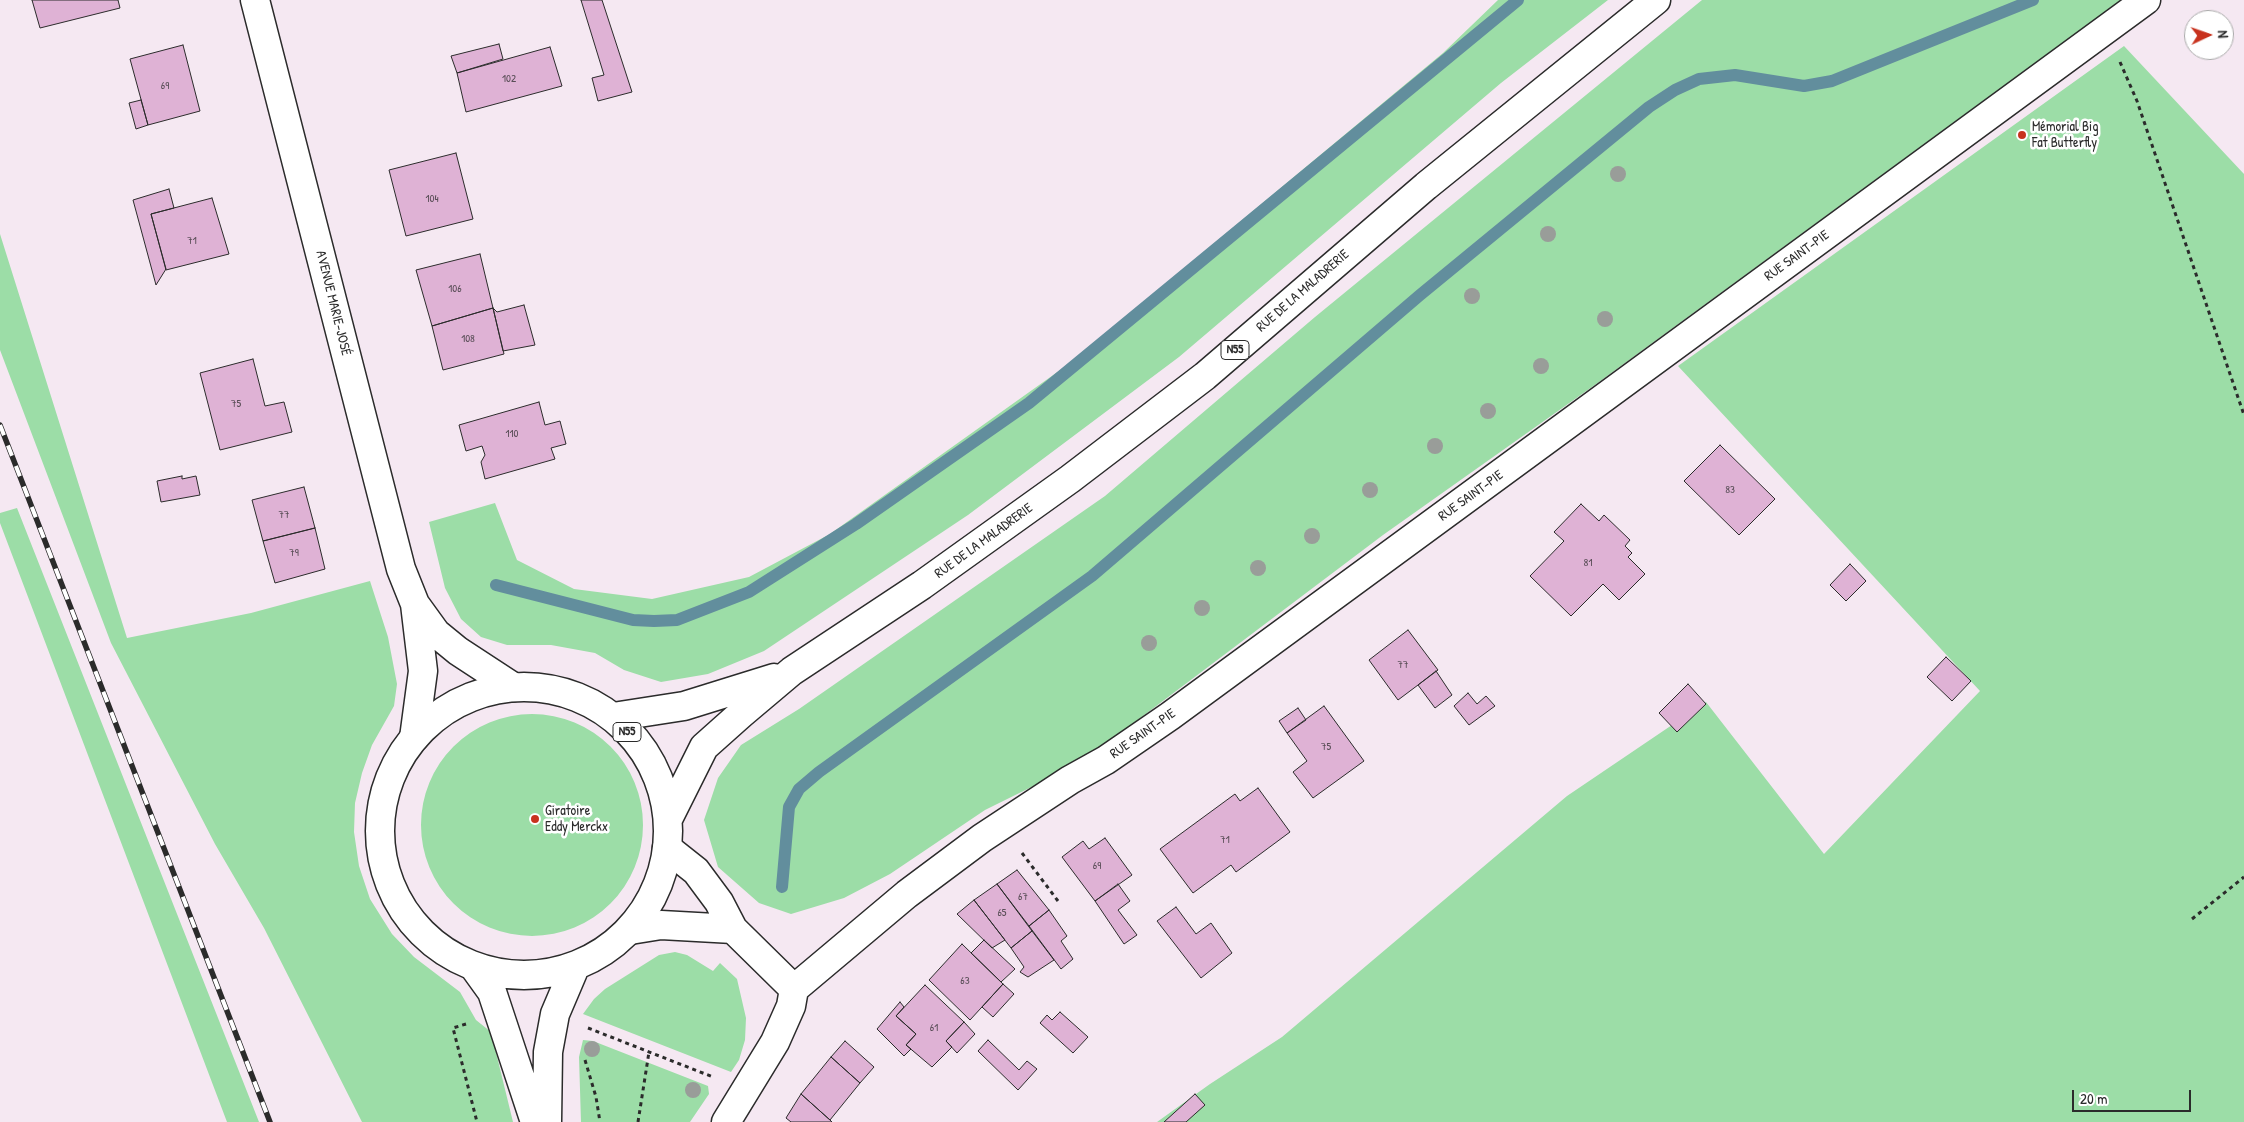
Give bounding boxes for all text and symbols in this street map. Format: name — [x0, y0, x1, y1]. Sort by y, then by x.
north arrow — [2184, 10, 2234, 60]
text: N — [2214, 30, 2233, 38]
house number: 102 — [502, 72, 516, 86]
house number: 69 — [161, 79, 169, 93]
place label: Mémorial Big Fat Butterfly — [2032, 119, 2098, 152]
marker: Mémorial Big Fat Butterfly — [2016, 129, 2028, 141]
house number: 104 — [425, 192, 439, 206]
street label: RUE SAINT-PIE — [1761, 227, 1833, 285]
house number: 71 — [187, 234, 197, 248]
street label: RUE DE LA MALADRERIE — [1253, 246, 1353, 336]
street label: AVENUE MARIE-JOSÉ — [312, 249, 354, 357]
house number: 106 — [448, 282, 462, 296]
house number: 108 — [461, 332, 475, 346]
road number: N55 — [1221, 340, 1249, 360]
house number: 75 — [231, 397, 241, 411]
house number: 110 — [506, 427, 518, 441]
street label: RUE SAINT-PIE — [1435, 467, 1507, 525]
house number: 83 — [1725, 483, 1735, 497]
street label: RUE DE LA MALADRERIE — [932, 500, 1036, 582]
house number: 77 — [279, 508, 289, 522]
house number: 79 — [289, 546, 299, 560]
house number: 81 — [1584, 556, 1592, 570]
house number: 77 — [1398, 658, 1408, 672]
street label: RUE SAINT-PIE — [1107, 705, 1179, 763]
road number: N55 — [613, 722, 641, 742]
house number: 75 — [1321, 740, 1331, 754]
place label: Giratoire Eddy Merckx — [545, 803, 608, 836]
marker: Giratoire Eddy Merckx — [529, 813, 541, 825]
house number: 71 — [1220, 833, 1230, 847]
house number: 69 — [1093, 859, 1101, 873]
house number: 67 — [1018, 890, 1028, 904]
house number: 65 — [997, 906, 1007, 920]
house number: 63 — [960, 974, 970, 988]
house number: 61 — [930, 1021, 938, 1035]
scale bar — [2074, 1080, 2193, 1112]
text: 20 m — [2080, 1088, 2107, 1109]

